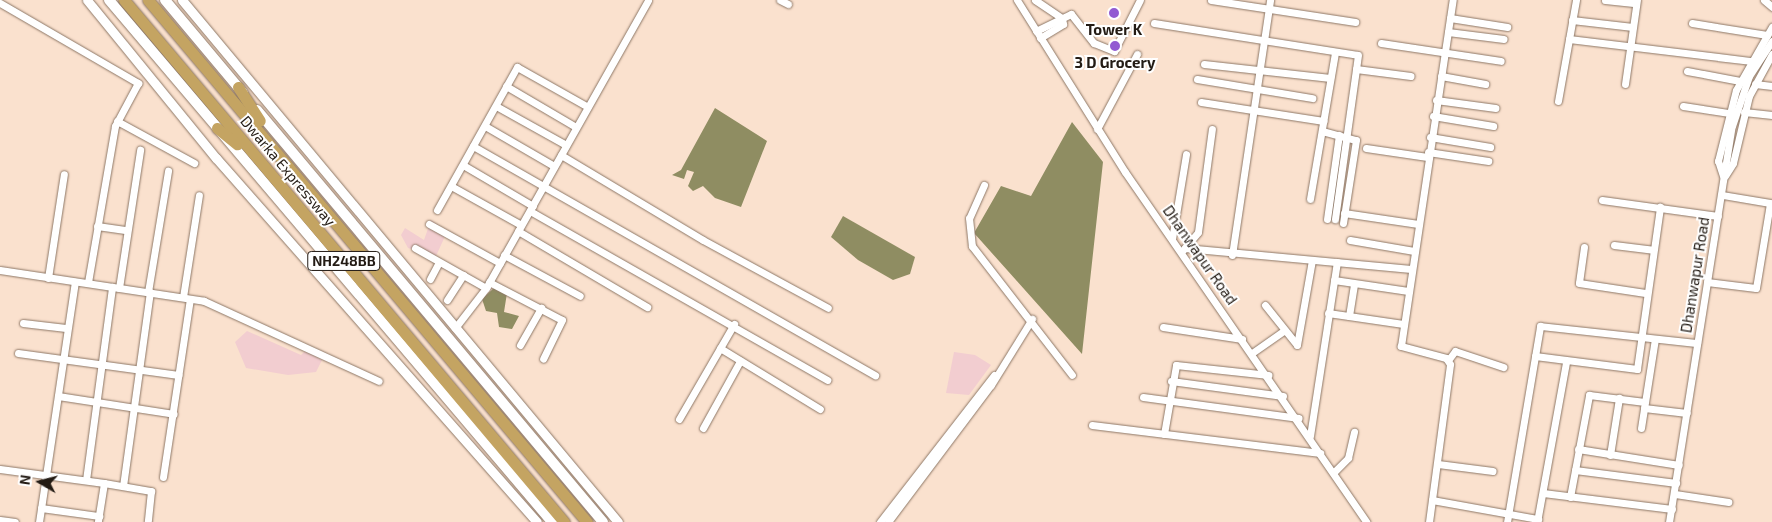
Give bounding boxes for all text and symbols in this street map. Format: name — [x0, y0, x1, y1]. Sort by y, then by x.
marker: Tower K — [1108, 7, 1120, 19]
place label: Tower K — [1086, 21, 1142, 39]
marker: 3 D Grocery — [1109, 40, 1121, 52]
place label: 3 D Grocery — [1075, 54, 1155, 72]
street label: Dwarka Expressway — [237, 112, 339, 230]
street label: Dhanwapur Road — [1159, 202, 1241, 308]
street label: Dhanwapur Road — [1677, 216, 1713, 334]
road number: NH248BB — [306, 250, 382, 272]
north arrow — [15, 457, 65, 507]
text: N — [16, 474, 34, 486]

